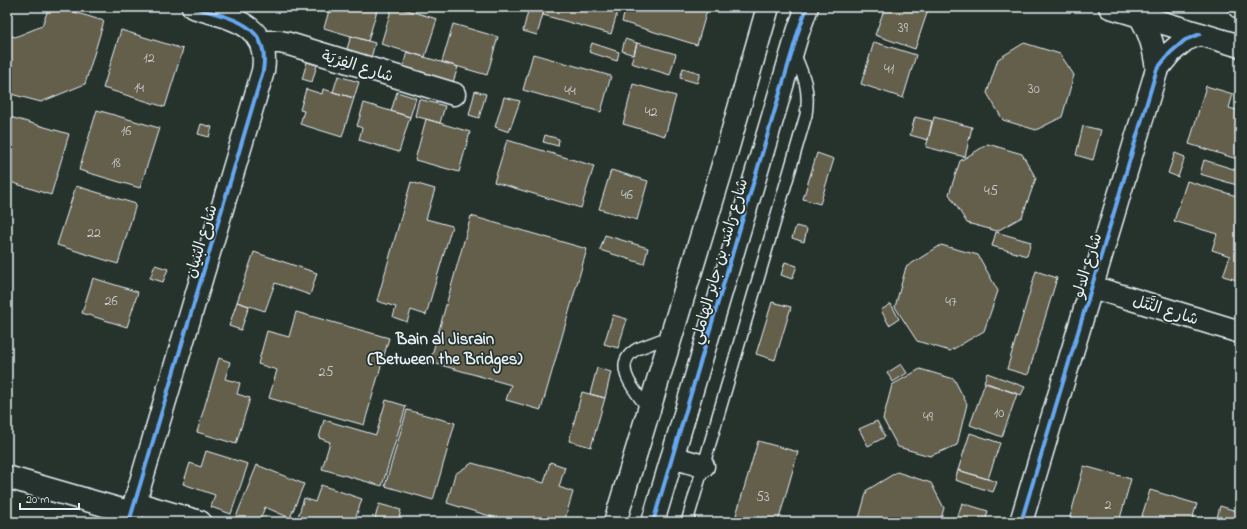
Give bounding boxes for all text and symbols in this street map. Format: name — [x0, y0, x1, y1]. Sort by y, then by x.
house number: 39 — [898, 18, 909, 39]
street label: شارع الفِرْيَة — [318, 45, 396, 89]
house number: 12 — [143, 48, 155, 69]
house number: 41 — [884, 59, 895, 80]
house number: 14 — [134, 78, 144, 99]
house number: 30 — [1028, 79, 1040, 100]
house number: 44 — [564, 81, 576, 102]
house number: 42 — [645, 102, 657, 123]
house number: 16 — [121, 121, 131, 142]
house number: 18 — [111, 153, 121, 174]
street label: شارع راشد بن جابر الهاملي — [685, 176, 756, 347]
house number: 45 — [984, 181, 998, 202]
house number: 46 — [621, 185, 633, 206]
street label: شارع البُنيان — [179, 202, 225, 281]
house number: 22 — [87, 223, 101, 244]
street label: شارع الدلو — [1066, 230, 1109, 302]
street label: شارع النَّتَل — [1129, 290, 1201, 332]
house number: 26 — [104, 291, 118, 312]
house number: 47 — [945, 292, 957, 313]
district label: Bain al Jisrain (Between the Bridges) — [368, 327, 522, 374]
house number: 25 — [319, 362, 333, 383]
house number: 10 — [994, 403, 1004, 424]
house number: 49 — [923, 407, 934, 428]
scale bar — [20, 485, 79, 511]
house number: 53 — [756, 487, 770, 508]
text: 20 m — [26, 491, 49, 509]
house number: 2 — [1105, 495, 1112, 516]

